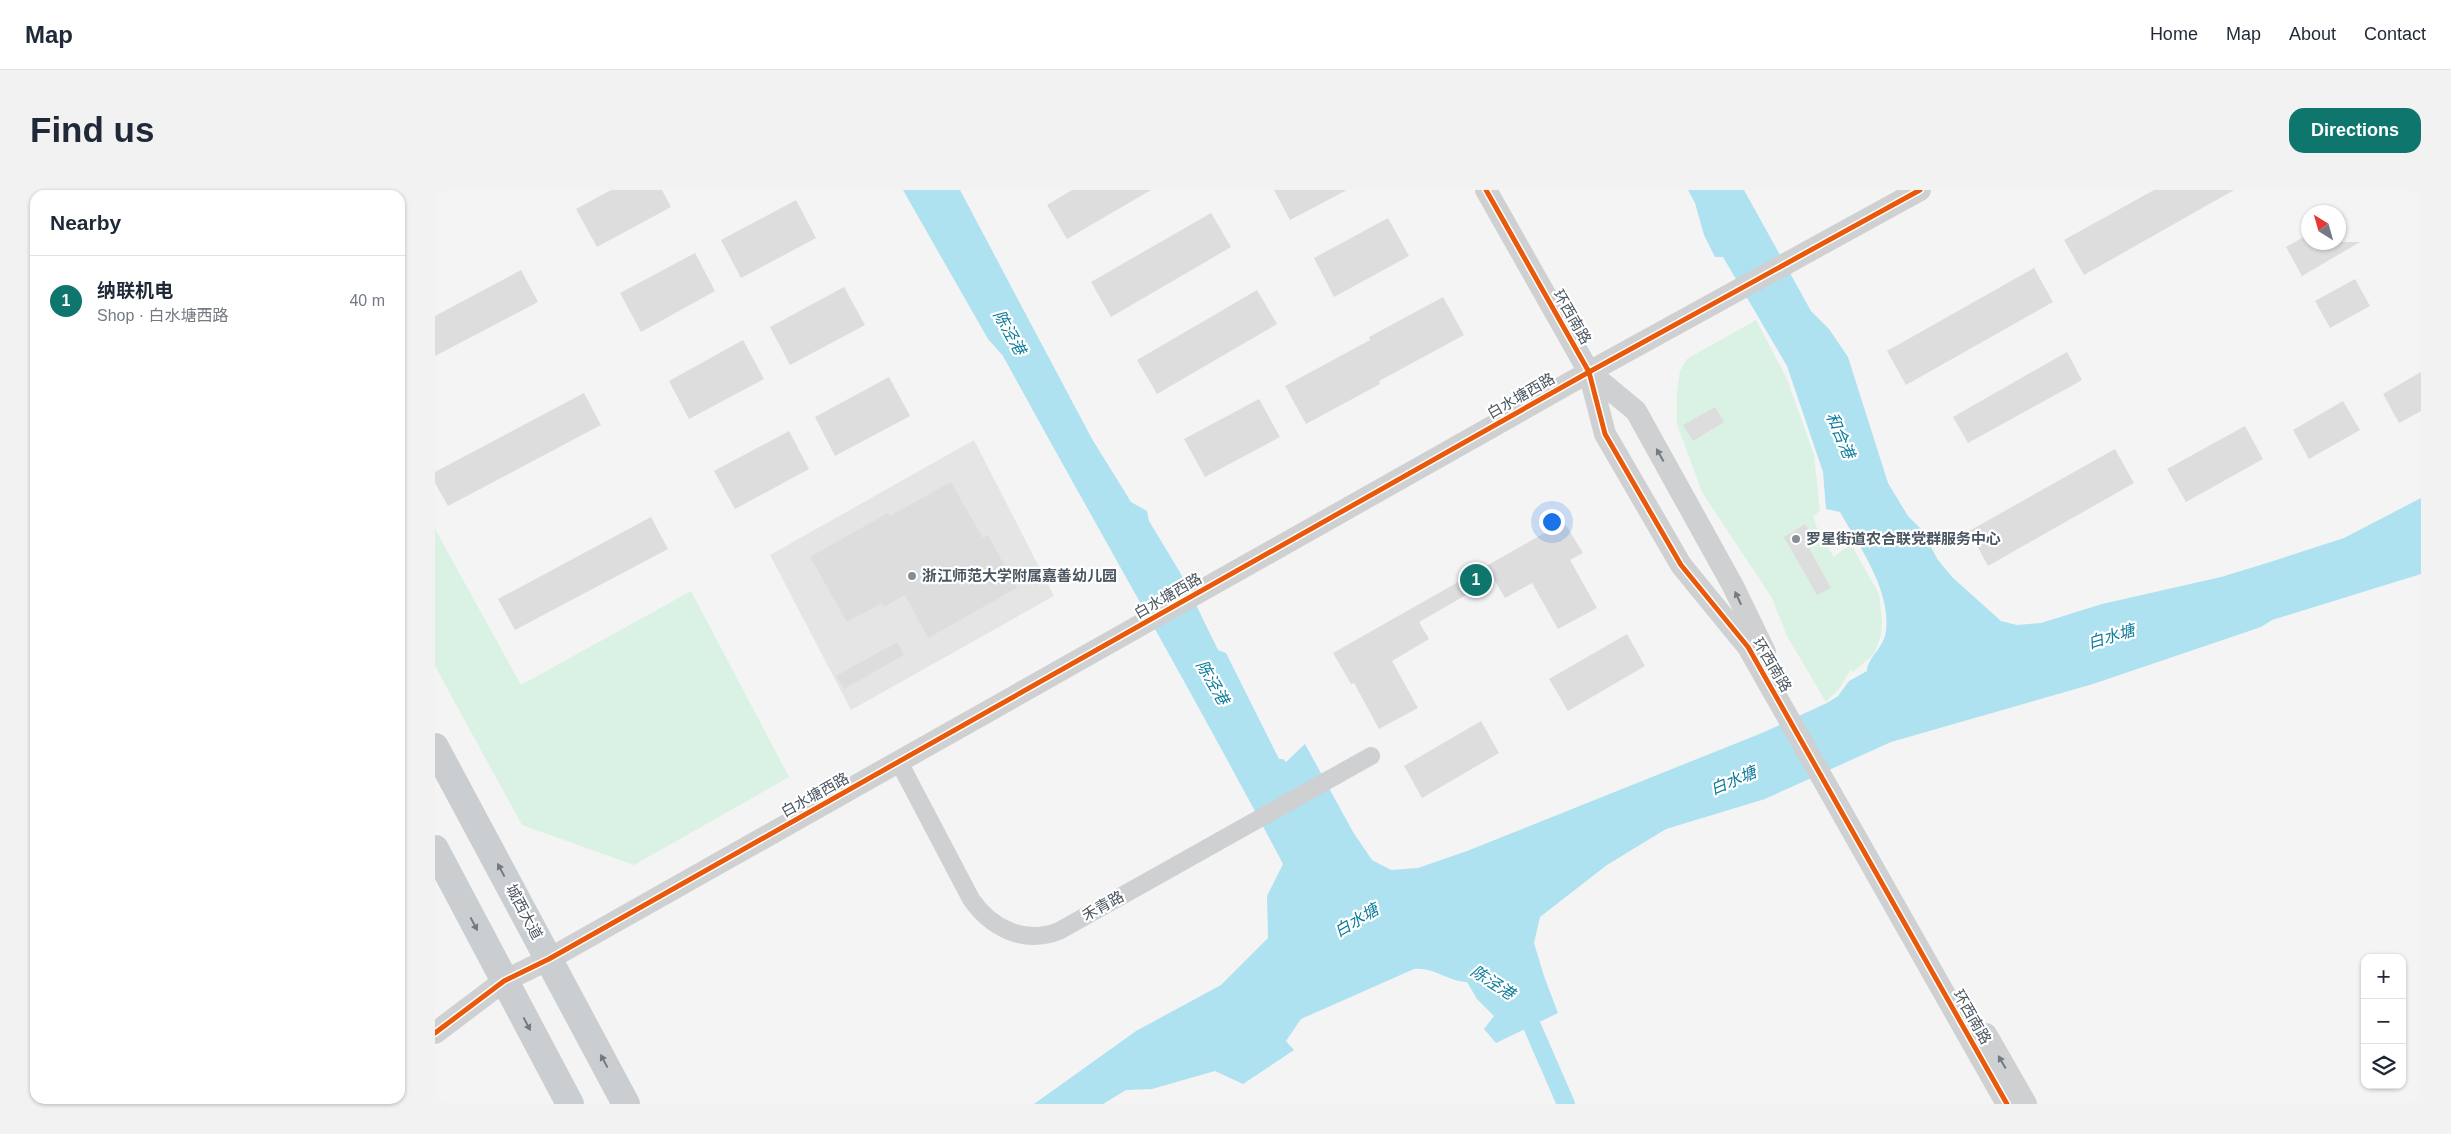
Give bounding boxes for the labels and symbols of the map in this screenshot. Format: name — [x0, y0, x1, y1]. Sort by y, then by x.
north arrow — [2301, 205, 2346, 250]
street label: 环西南路 — [1550, 287, 1595, 347]
water label: 陈泾港 — [990, 307, 1030, 359]
street label: 白水塘西路 — [1484, 369, 1557, 422]
water label: 和合港 — [1823, 410, 1859, 462]
one-way arrow — [1656, 448, 1665, 462]
your location — [1539, 509, 1565, 535]
place label: 罗星街道农合联党群服务中心 — [1806, 530, 2001, 547]
marker: 罗星街道农合联党群服务中心 — [1790, 533, 1802, 545]
pin: 1 — [1460, 561, 1492, 599]
place label: 浙江师范大学附属嘉善幼儿园 — [922, 567, 1117, 584]
street label: 白水塘西路 — [1131, 569, 1204, 622]
marker: 浙江师范大学附属嘉善幼儿园 — [906, 570, 918, 582]
one-way arrow — [1734, 591, 1742, 605]
water label: 白水塘 — [2086, 620, 2139, 652]
street label: 环西南路 — [1750, 635, 1795, 695]
water label: 陈泾港 — [1193, 657, 1233, 709]
water label: 白水塘 — [1708, 762, 1761, 798]
street label: 白水塘西路 — [778, 769, 852, 820]
one-way arrow — [497, 862, 505, 877]
street label: 城西大道 — [503, 881, 546, 942]
street label: 禾青路 — [1079, 887, 1127, 924]
water label: 白水塘 — [1331, 899, 1384, 940]
one-way arrow — [470, 916, 478, 931]
water label: 陈泾港 — [1468, 962, 1519, 1004]
street label: 环西南路 — [1950, 987, 1995, 1047]
one-way arrow — [523, 1016, 531, 1031]
one-way arrow — [599, 1054, 608, 1068]
one-way arrow — [1997, 1055, 2006, 1068]

